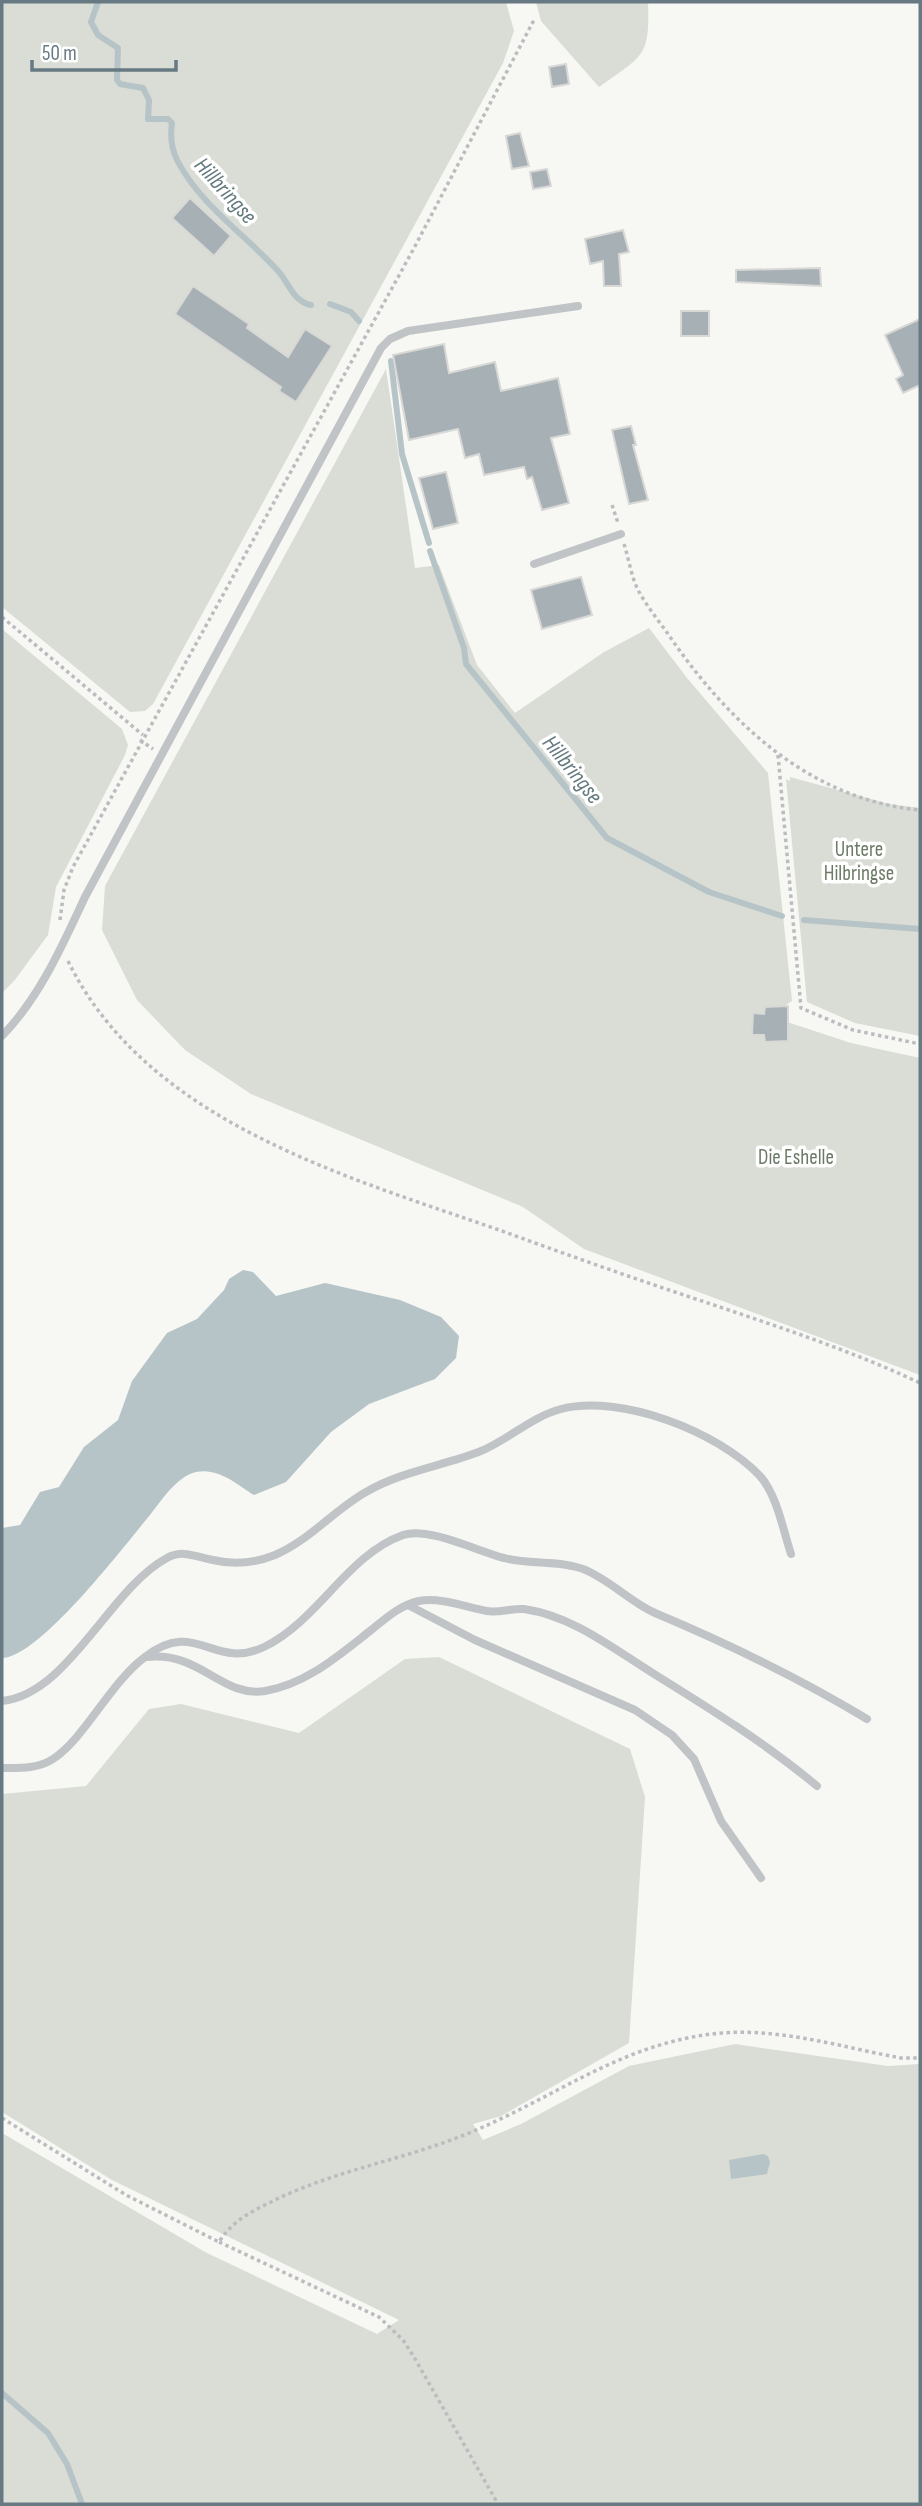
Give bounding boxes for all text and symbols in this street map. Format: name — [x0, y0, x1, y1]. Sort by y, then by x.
scale bar — [32, 28, 175, 72]
text: 50 m — [42, 41, 77, 66]
water label: Hillbringse — [188, 152, 262, 230]
water label: Hillbringse — [536, 730, 608, 810]
park label: Untere Hilbringse — [824, 837, 894, 886]
park label: Die Eshelle — [758, 1145, 834, 1170]

